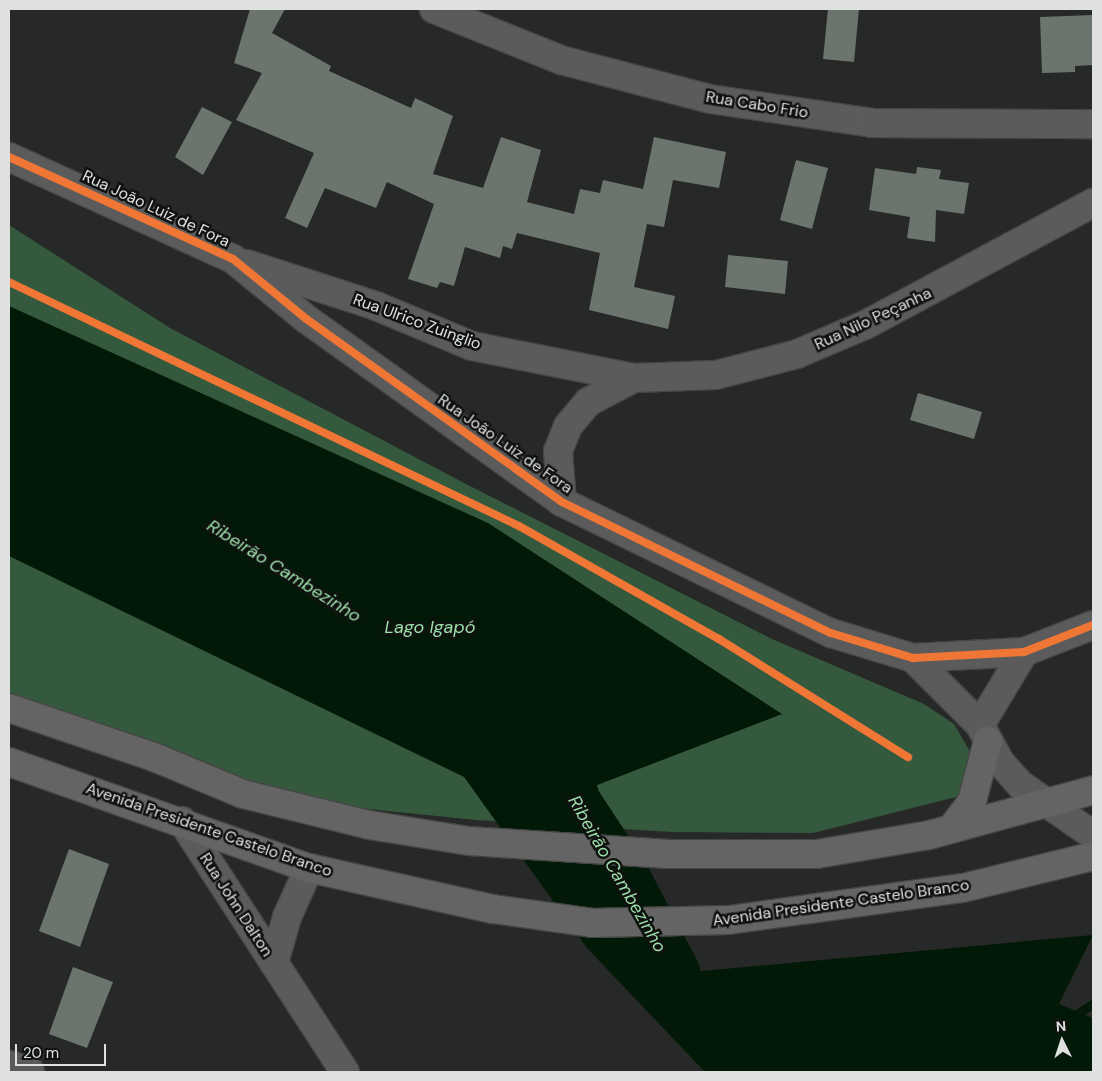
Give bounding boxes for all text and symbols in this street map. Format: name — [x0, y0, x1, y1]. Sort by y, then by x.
street label: Rua Cabo Frio — [704, 87, 810, 123]
street label: Rua João Luiz de Fora — [79, 166, 233, 252]
street label: Rua Nilo Peçanha — [812, 284, 934, 354]
street label: Rua Ulrico Zuinglio — [350, 290, 484, 354]
street label: Rua João Luiz de Fora — [434, 390, 576, 498]
water label: Ribeirão Cambezinho — [203, 515, 365, 627]
water label: Lago Igapó — [385, 616, 475, 638]
street label: Avenida Presidente Castelo Branco — [83, 779, 335, 881]
water label: Ribeirão Cambezinho — [563, 792, 671, 956]
street label: Rua John Dalton — [195, 850, 277, 960]
street label: Avenida Presidente Castelo Branco — [711, 875, 971, 931]
north arrow — [1037, 1016, 1087, 1066]
text: N — [1055, 1017, 1067, 1035]
scale bar — [18, 1034, 109, 1066]
text: 20 m — [23, 1043, 59, 1063]

